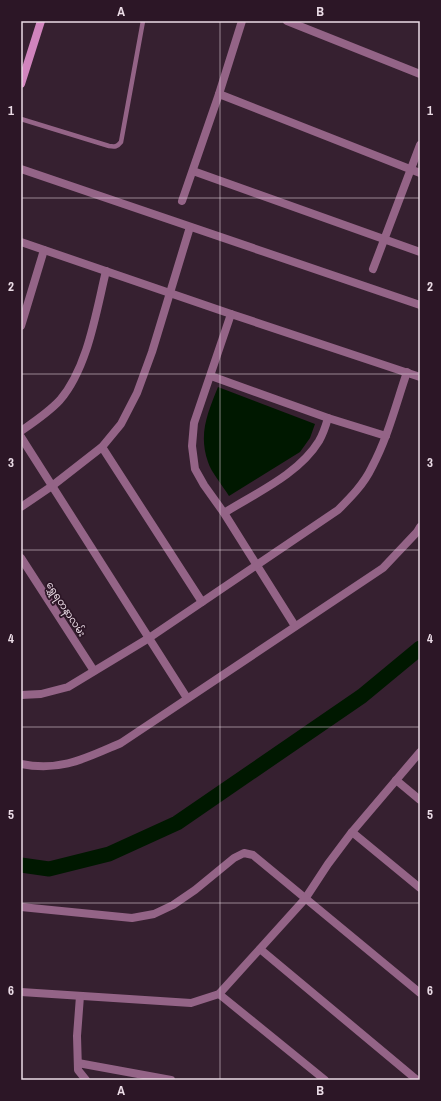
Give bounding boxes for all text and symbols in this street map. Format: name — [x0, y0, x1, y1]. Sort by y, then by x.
text: A — [117, 3, 125, 20]
text: B — [316, 3, 324, 20]
text: 1 — [8, 102, 14, 119]
text: 1 — [427, 102, 433, 119]
text: 2 — [8, 278, 14, 295]
text: 2 — [427, 278, 433, 295]
text: 3 — [8, 454, 14, 471]
text: 3 — [427, 454, 433, 471]
street label: ရွှေရတနာလမ်း — [42, 579, 89, 640]
text: 4 — [8, 630, 14, 647]
text: 4 — [427, 630, 433, 647]
text: 5 — [8, 806, 14, 823]
text: 5 — [427, 806, 433, 823]
text: 6 — [8, 982, 14, 999]
text: 6 — [427, 982, 433, 999]
text: A — [117, 1082, 125, 1099]
text: B — [316, 1082, 324, 1099]

